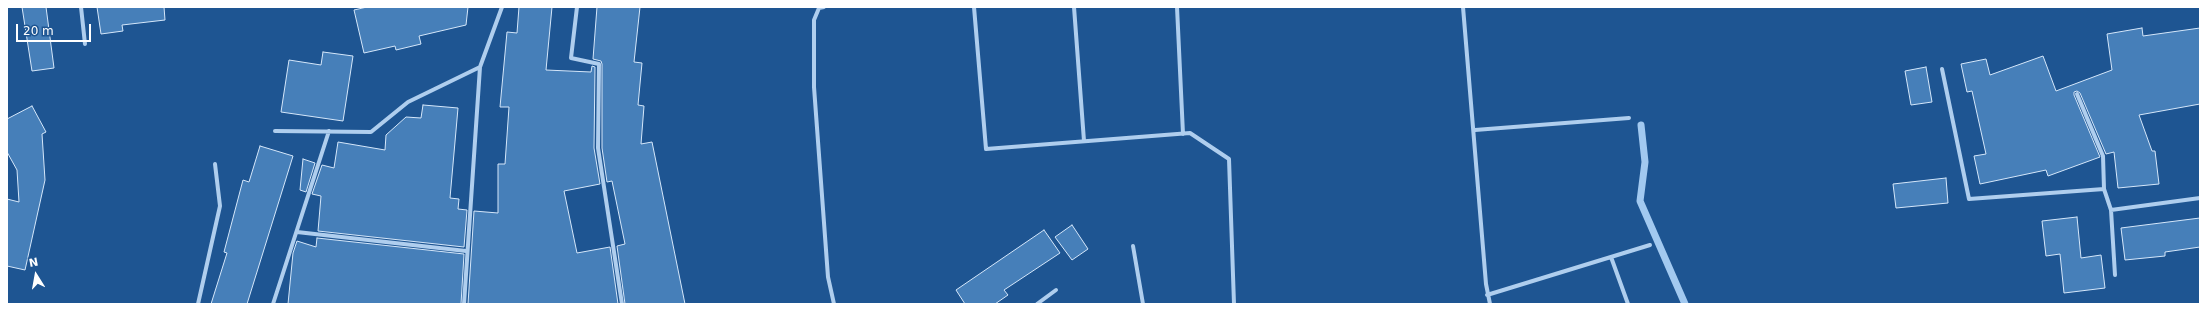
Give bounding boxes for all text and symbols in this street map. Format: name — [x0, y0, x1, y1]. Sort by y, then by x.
scale bar — [18, 16, 93, 42]
text: 20 m — [23, 24, 54, 38]
north arrow — [16, 255, 56, 295]
text: N — [28, 255, 39, 270]

